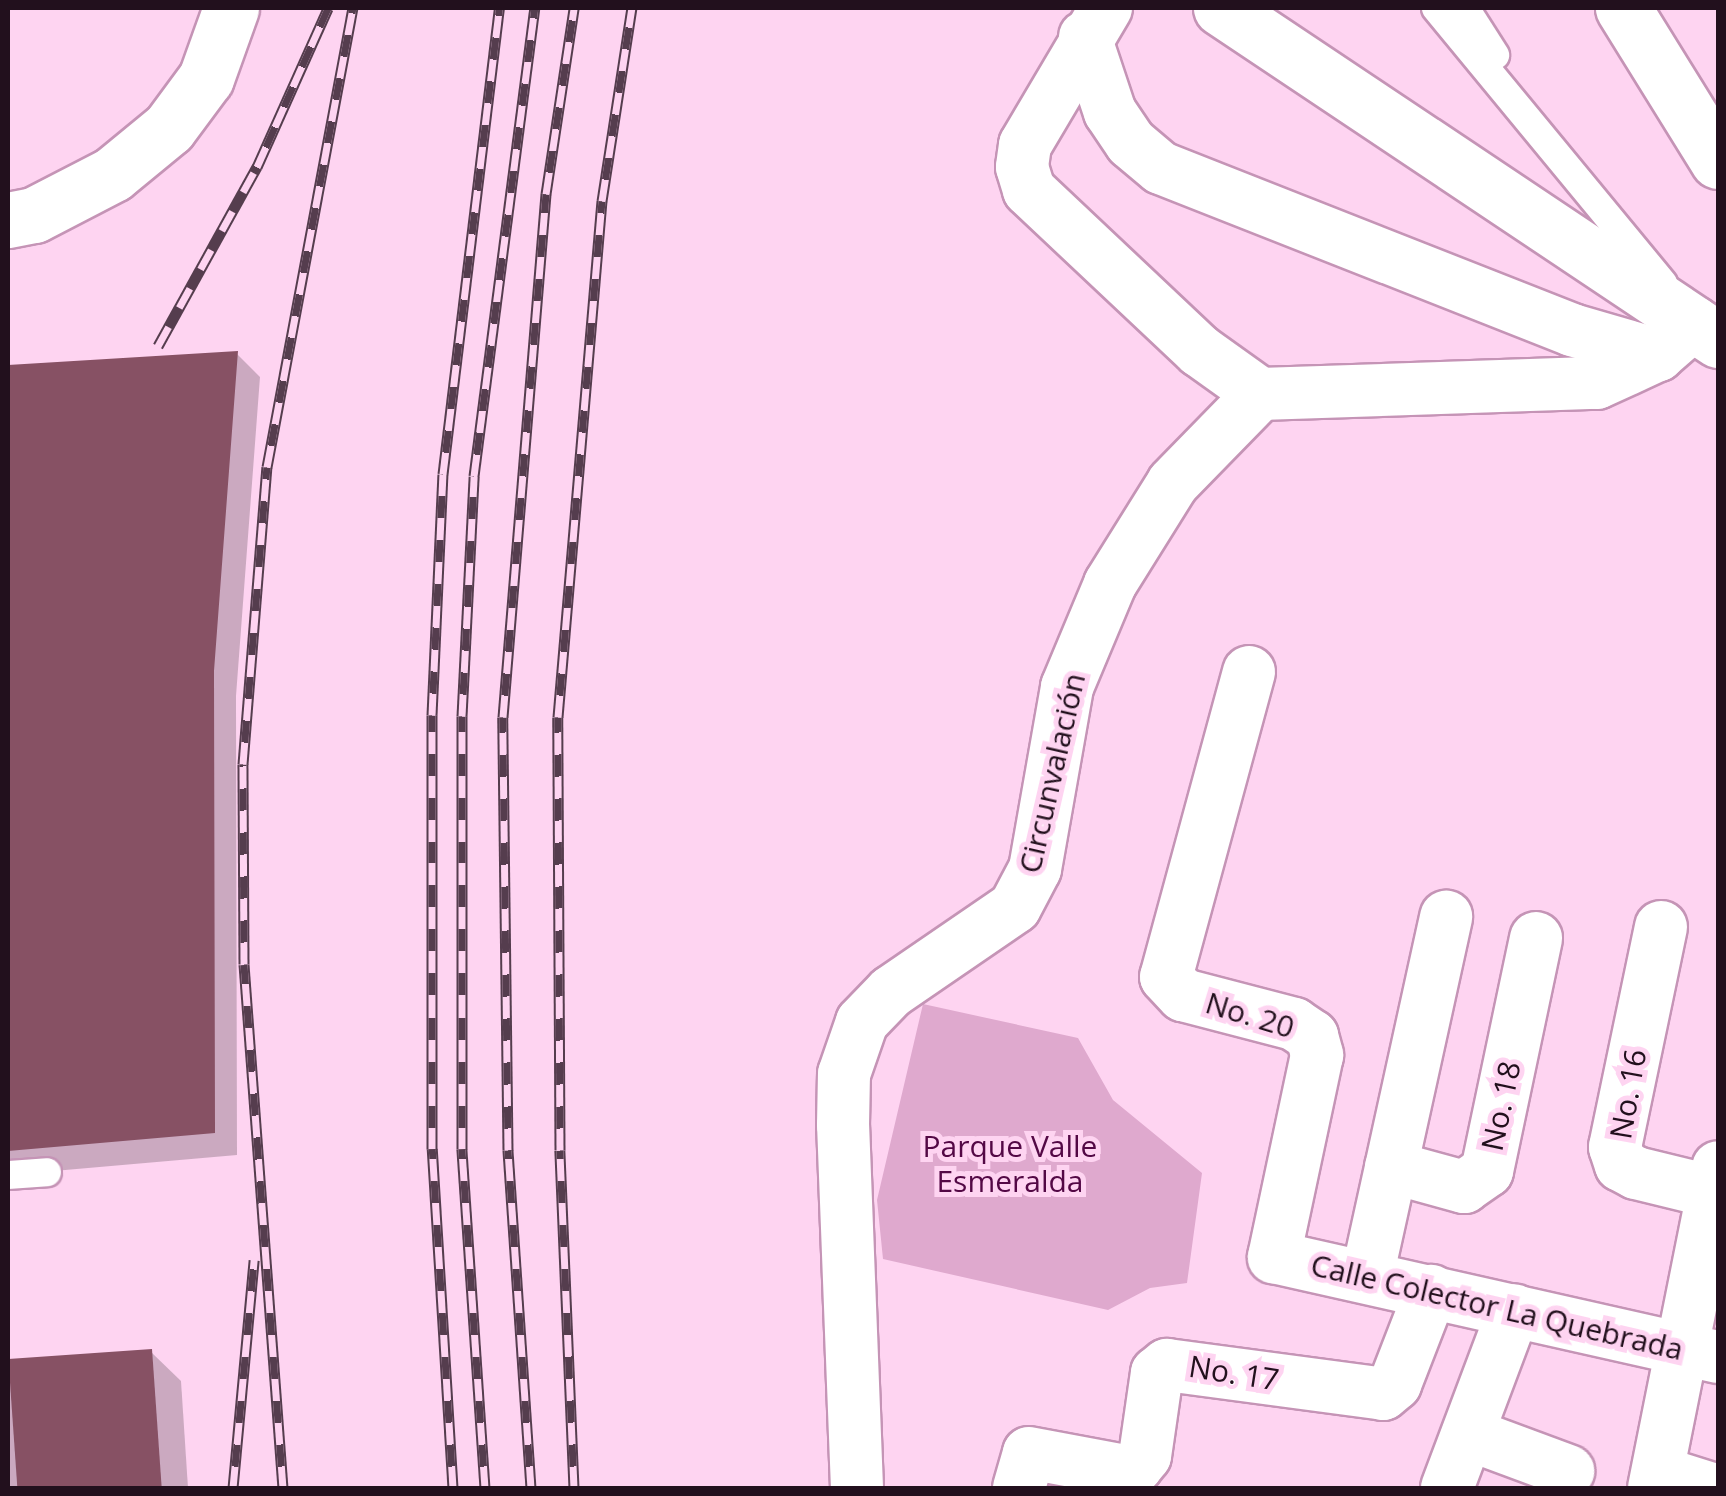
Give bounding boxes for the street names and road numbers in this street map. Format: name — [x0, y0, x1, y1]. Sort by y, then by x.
street label: Circunvalación — [1011, 669, 1093, 877]
street label: No. 20 — [1201, 985, 1299, 1045]
street label: No. 16 — [1602, 1046, 1654, 1142]
street label: No. 18 — [1474, 1058, 1528, 1154]
street label: Calle Colector La Quebrada — [1307, 1247, 1687, 1367]
street label: No. 17 — [1186, 1348, 1282, 1398]

